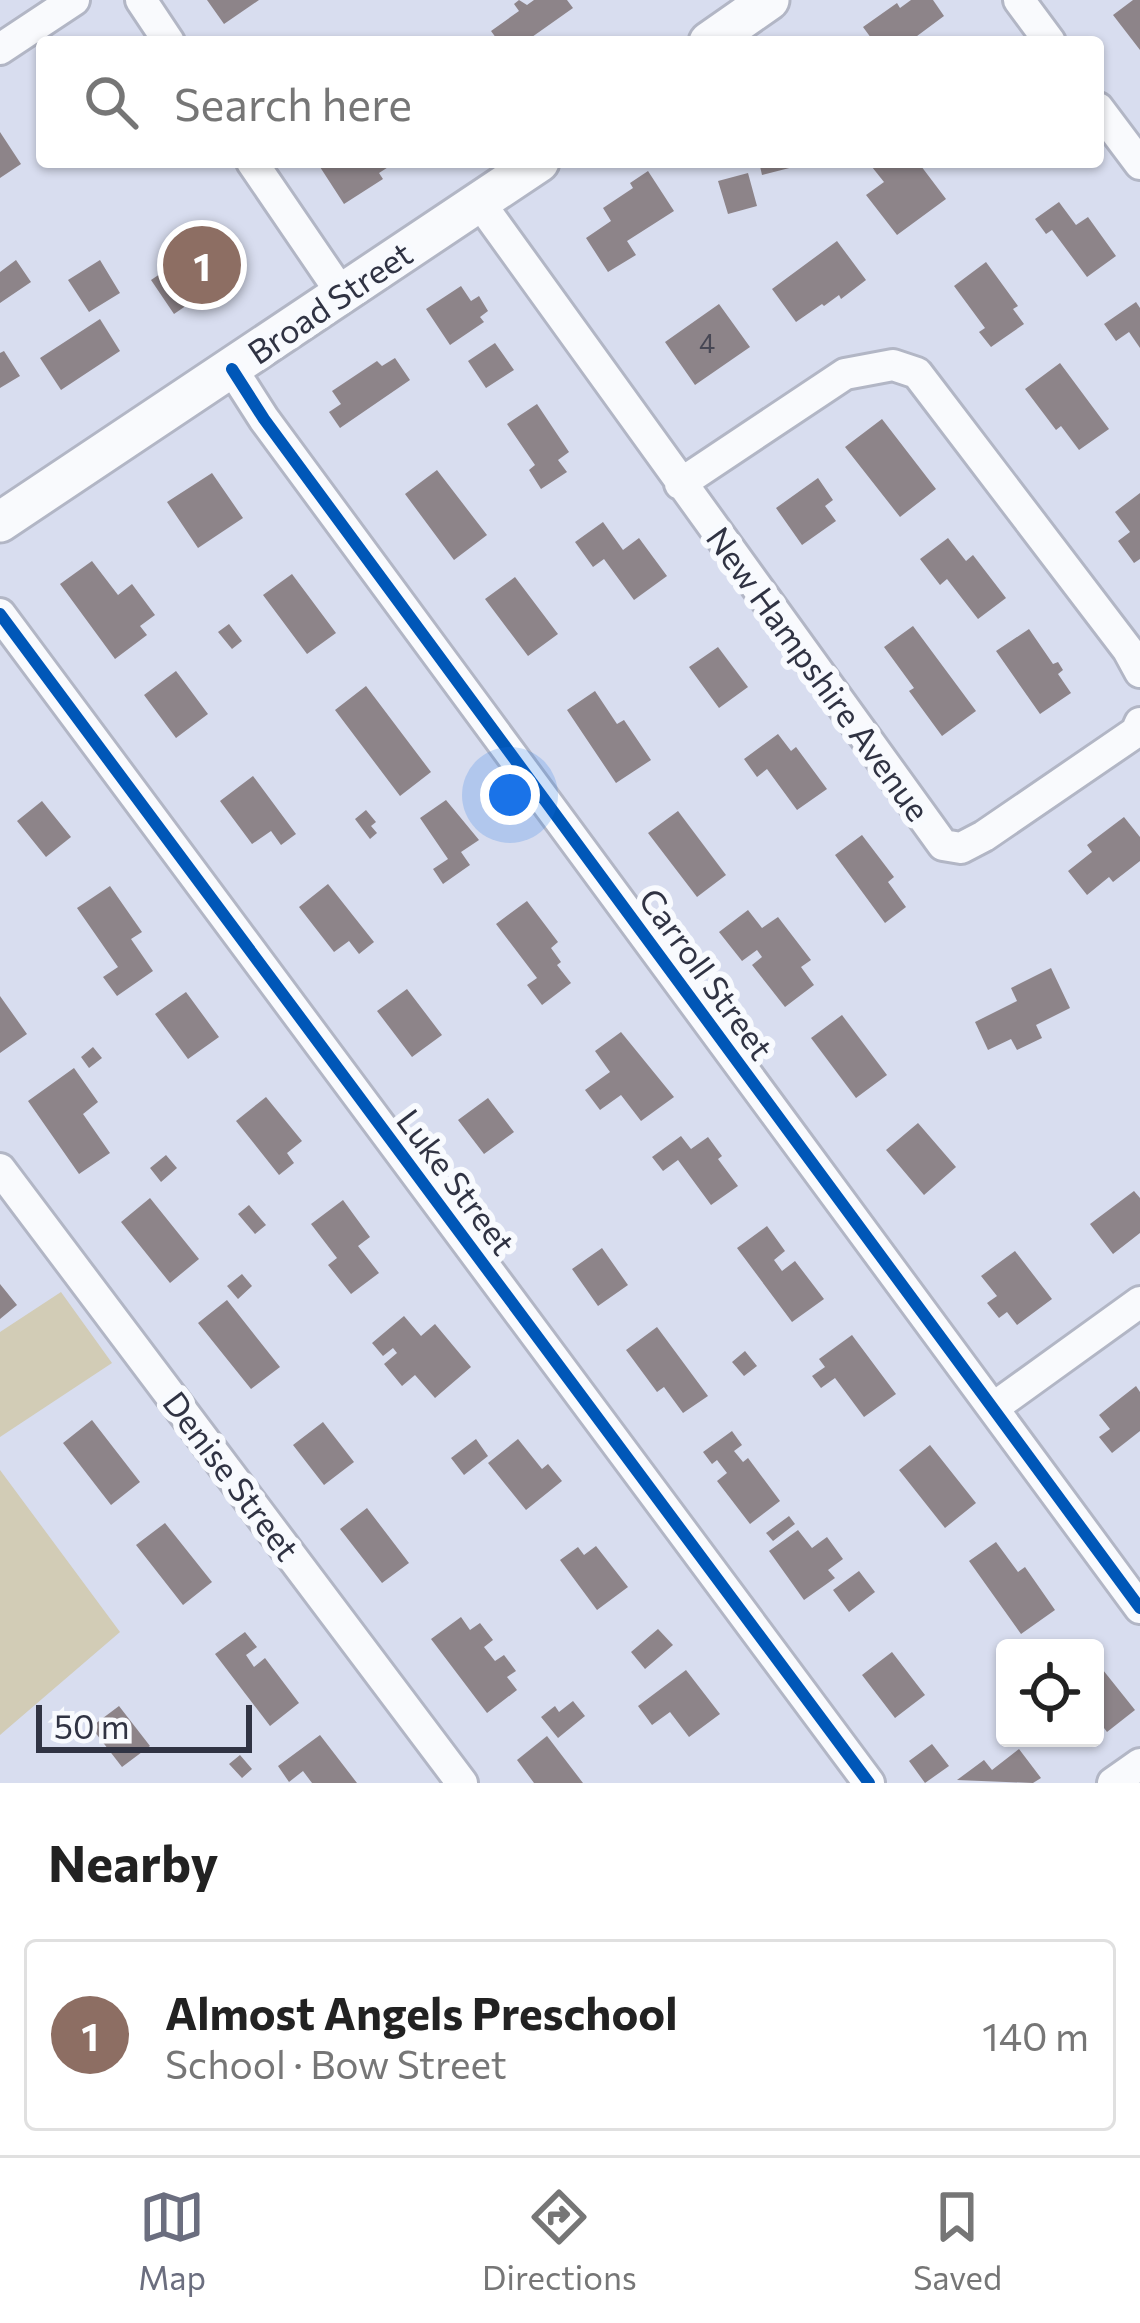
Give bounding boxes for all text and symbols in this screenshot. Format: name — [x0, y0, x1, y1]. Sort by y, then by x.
search box — [36, 36, 1104, 168]
icon: search — [78, 69, 144, 135]
text: Search here — [174, 75, 412, 130]
pin: 1 — [163, 220, 241, 310]
street label: Broad Street — [239, 232, 419, 372]
house number: 4 — [699, 326, 715, 359]
street label: New Hampshire Avenue — [699, 518, 940, 828]
your location — [480, 765, 540, 825]
street label: Carroll Street — [631, 879, 783, 1067]
street label: Luke Street — [389, 1100, 525, 1262]
street label: Denise Street — [155, 1382, 309, 1568]
map controls — [996, 1639, 1104, 1747]
button: locate — [996, 1639, 1104, 1747]
scale bar — [36, 1699, 252, 1752]
text: 50 m — [54, 1705, 130, 1746]
text: Nearby — [48, 1830, 218, 1893]
text: Almost Angels Preschool — [165, 1984, 677, 2039]
text: 1 — [81, 2011, 99, 2059]
text: 140 m — [982, 2011, 1089, 2059]
text: School · Bow Street — [165, 2039, 507, 2087]
tab: Map — [138, 2184, 206, 2297]
tab: Directions — [482, 2184, 637, 2297]
tab: Saved — [913, 2184, 1002, 2297]

